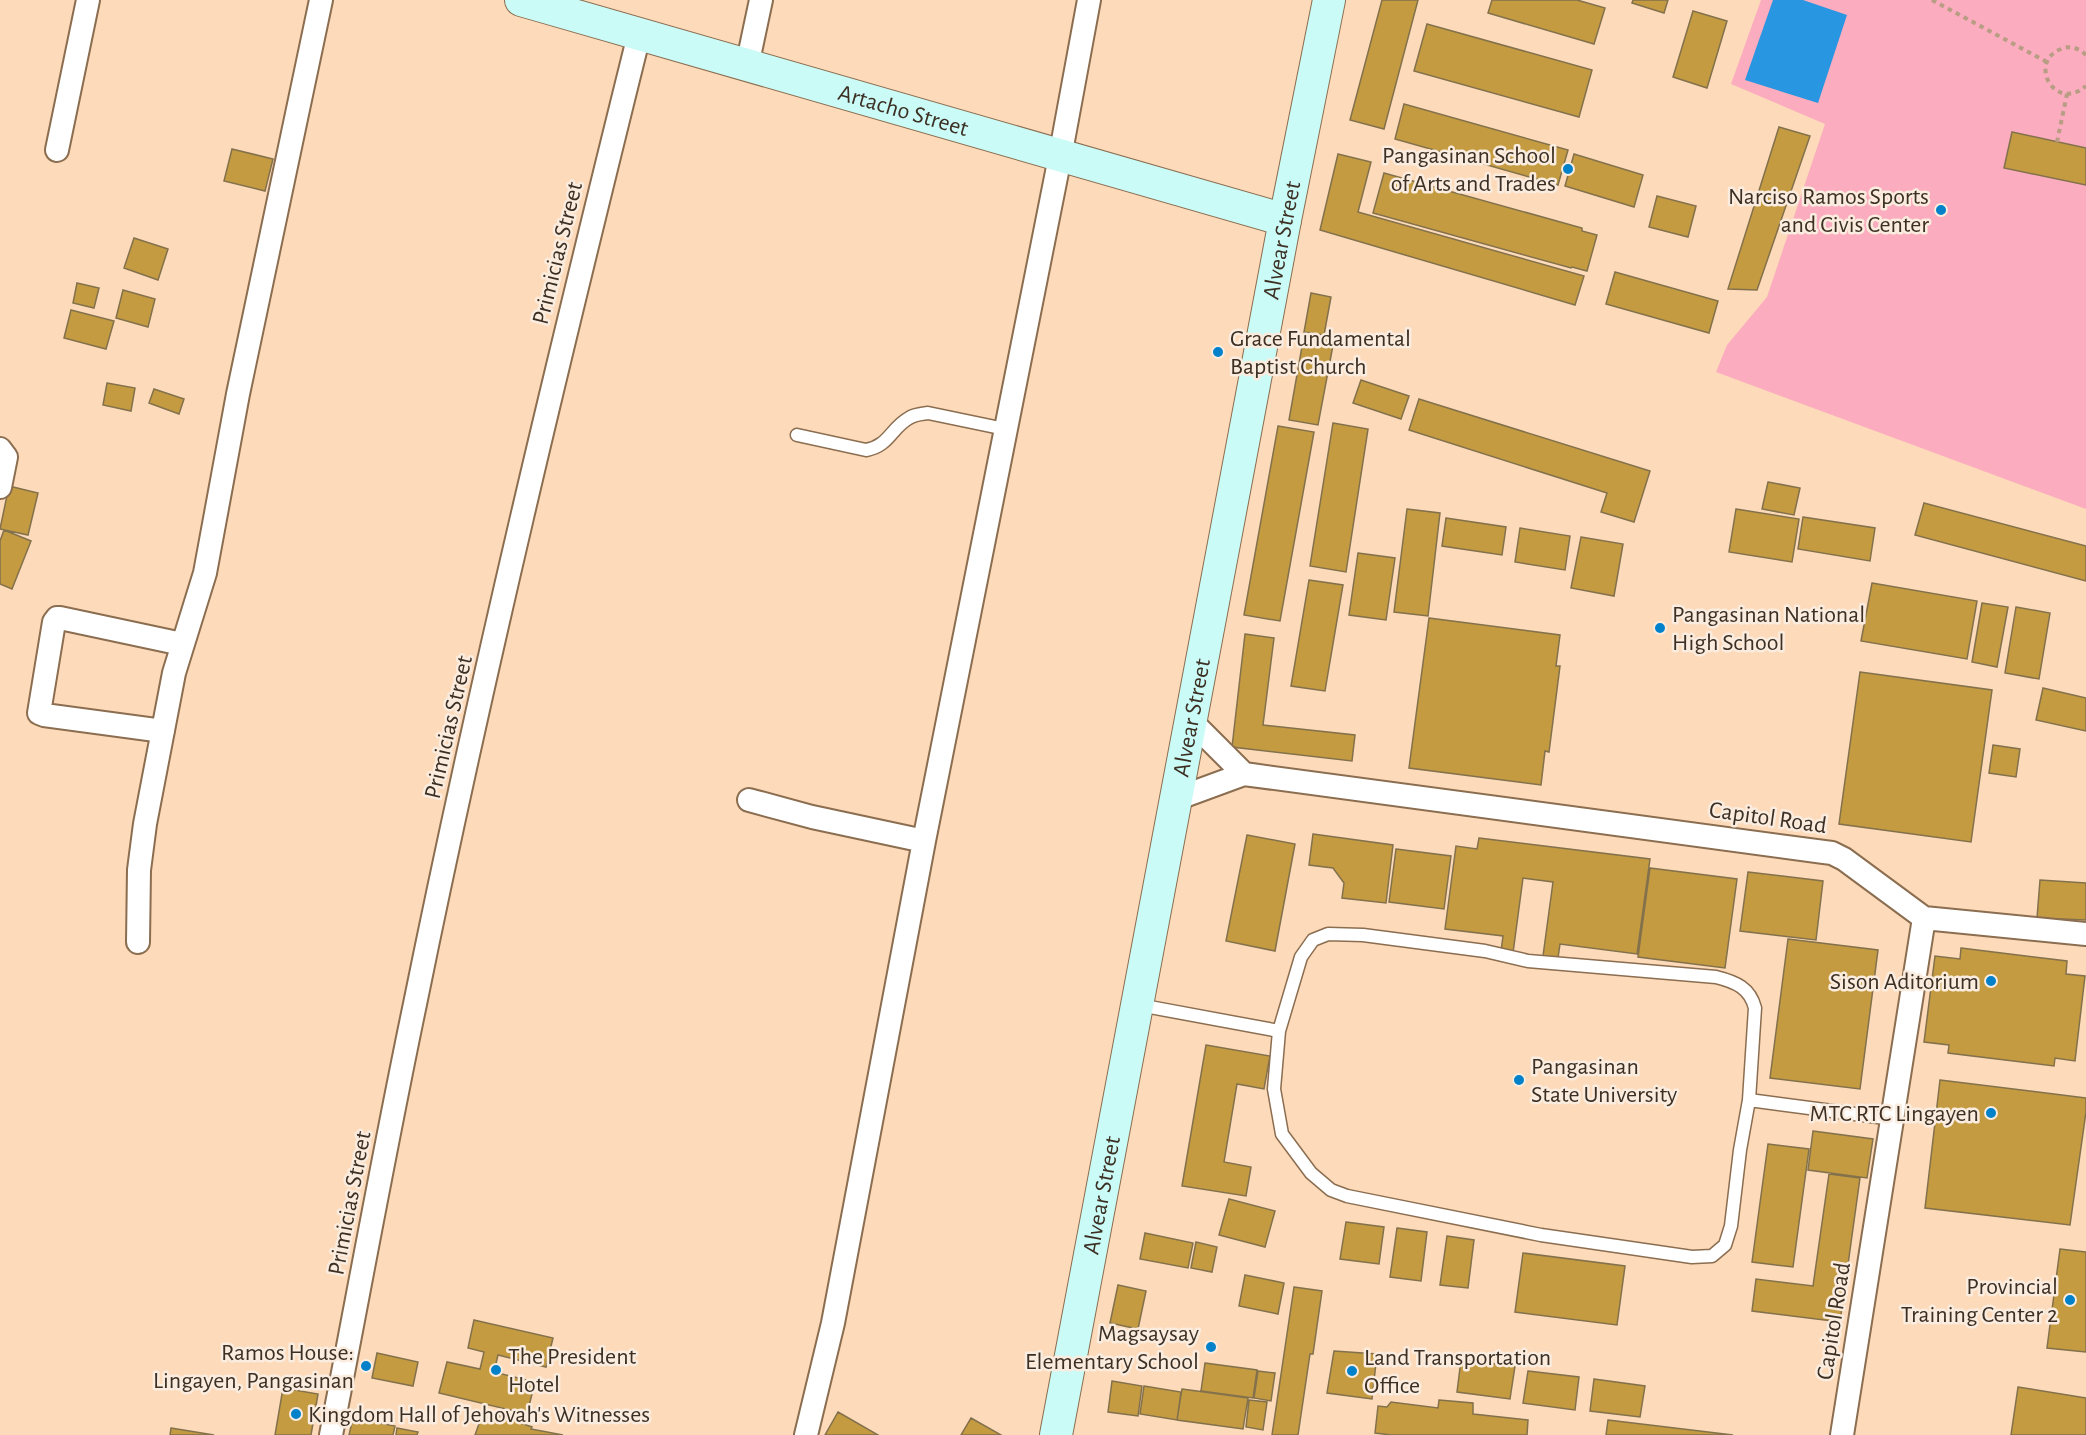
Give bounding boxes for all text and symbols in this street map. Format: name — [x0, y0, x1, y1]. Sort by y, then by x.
street label: Artacho Street — [835, 81, 971, 141]
place label: Pangasinan School of Arts and Trades — [1382, 144, 1556, 196]
marker: Pangasinan School of Arts and Trades — [1561, 162, 1575, 176]
street label: Primicias Street — [529, 179, 587, 327]
street label: Alvear Street — [1259, 179, 1306, 301]
place label: Narciso Ramos Sports and Civis Center — [1728, 185, 1929, 237]
marker: Narciso Ramos Sports and Civis Center — [1934, 203, 1948, 217]
place label: Grace Fundamental Baptist Church — [1230, 327, 1411, 379]
marker: Grace Fundamental Baptist Church — [1211, 345, 1225, 359]
place label: Pangasinan National High School — [1672, 603, 1865, 655]
marker: Pangasinan National High School — [1653, 621, 1667, 635]
street label: Primicias Street — [421, 653, 477, 801]
street label: Alvear Street — [1169, 656, 1215, 779]
street label: Capitol Road — [1708, 798, 1828, 838]
place label: Sison Aditorium — [1830, 970, 1979, 994]
marker: Sison Aditorium — [1984, 974, 1998, 988]
place label: Pangasinan State University — [1531, 1055, 1677, 1107]
marker: Pangasinan State University — [1512, 1073, 1526, 1087]
place label: MTC RTC Lingayen — [1809, 1102, 1979, 1126]
marker: MTC RTC Lingayen — [1984, 1106, 1998, 1120]
street label: Primicias Street — [324, 1129, 376, 1277]
street label: Alvear Street — [1079, 1134, 1125, 1256]
street label: Capitol Road — [1813, 1261, 1855, 1381]
place label: Provincial Training Center 2 — [1901, 1275, 2058, 1327]
marker: Provincial Training Center 2 — [2063, 1293, 2077, 1307]
place label: Magsaysay Elementary School — [1025, 1322, 1199, 1374]
marker: Magsaysay Elementary School — [1204, 1340, 1218, 1354]
place label: Ramos House: Lingayen, Pangasinan — [153, 1341, 354, 1393]
place label: The President Hotel — [508, 1345, 637, 1397]
place label: Land Transportation Office — [1364, 1346, 1551, 1398]
marker: Ramos House: Lingayen, Pangasinan — [359, 1359, 373, 1373]
marker: The President Hotel — [489, 1363, 503, 1377]
marker: Land Transportation Office — [1345, 1364, 1359, 1378]
place label: Kingdom Hall of Jehovah's Witnesses — [308, 1403, 650, 1427]
marker: Kingdom Hall of Jehovah's Witnesses — [289, 1407, 303, 1421]

